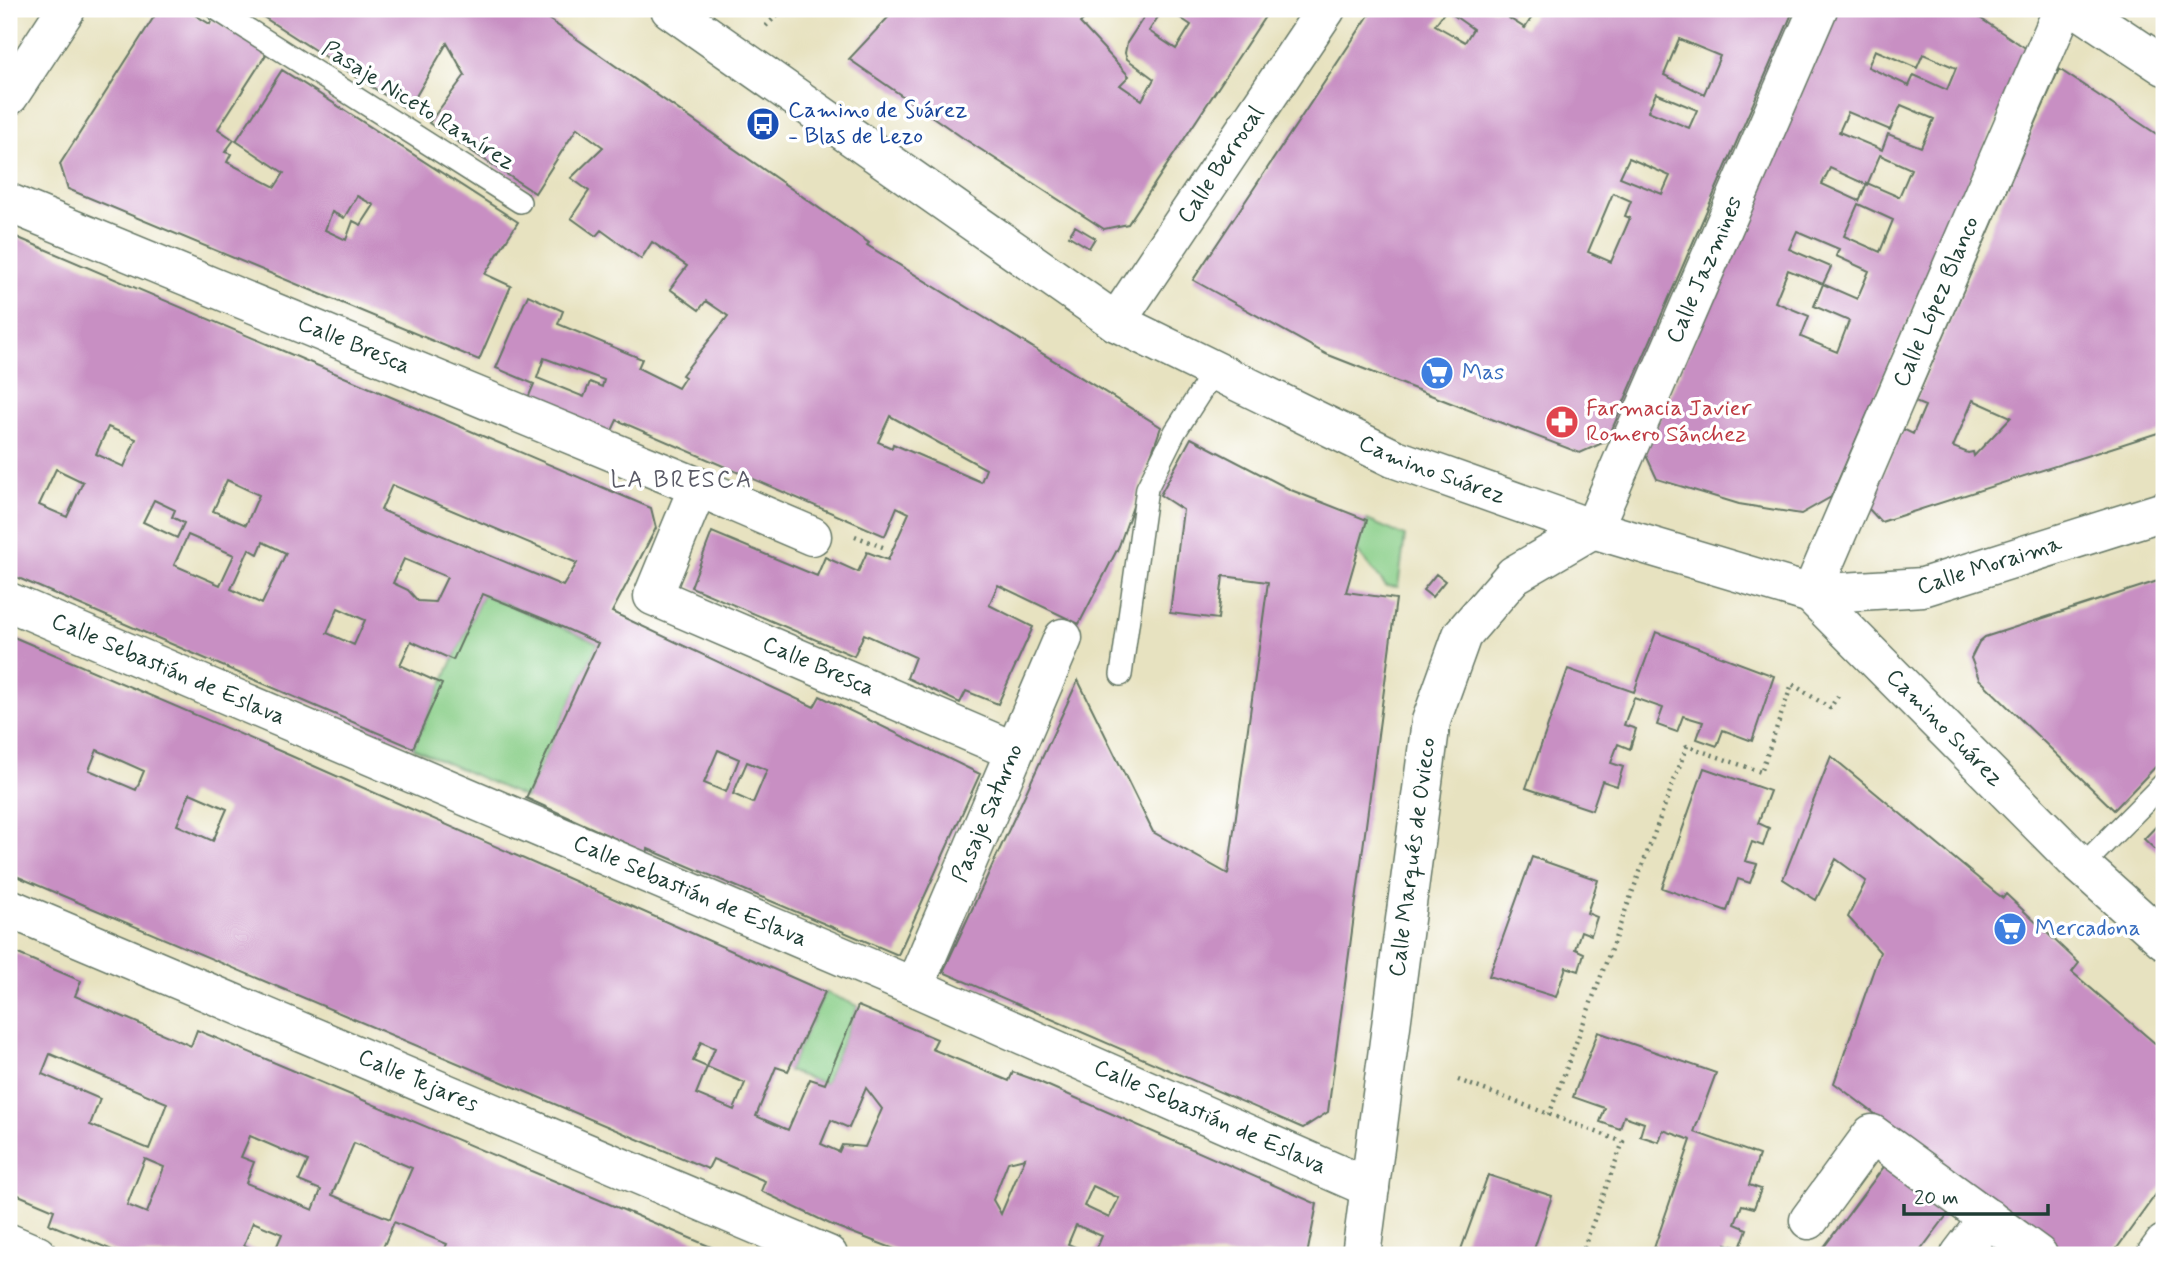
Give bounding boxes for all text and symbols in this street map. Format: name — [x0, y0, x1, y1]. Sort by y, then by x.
street label: Pasaje Niceto Ramírez — [316, 34, 520, 178]
place label: Camino de Suárez - Blas de Lezo — [788, 96, 967, 152]
street label: Calle Berrocal — [1171, 100, 1272, 230]
bus stop icon: Camino de Suárez - Blas de Lezo — [744, 105, 782, 143]
street label: Calle Jazmines — [1660, 192, 1750, 348]
street label: Calle López Blanco — [1887, 212, 1987, 392]
street label: Calle Bresca — [293, 309, 415, 382]
supermarket icon: Mas — [1418, 354, 1456, 392]
place label: Mas — [1462, 358, 1504, 388]
place label: Farmacia Javier Romero Sánchez — [1586, 394, 1752, 450]
pharmacy icon: Farmacia Javier Romero Sánchez — [1543, 403, 1581, 441]
street label: Camino Suárez — [1353, 428, 1509, 512]
district label: LA BRESCA — [610, 465, 754, 496]
street label: Calle Moraima — [1913, 529, 2066, 603]
street label: Calle Sebastián de Eslava — [47, 607, 290, 733]
street label: Calle Bresca — [757, 630, 879, 704]
street label: Camino Suárez — [1879, 663, 2009, 794]
street label: Calle Marqués de Ovieco — [1383, 736, 1444, 979]
street label: Pasaje Saturno — [945, 739, 1031, 887]
street label: Calle Sebastián de Eslava — [568, 829, 812, 955]
supermarket icon: Mercadona — [1991, 910, 2029, 948]
place label: Mercadona — [2035, 914, 2141, 944]
street label: Calle Tejares — [353, 1043, 482, 1120]
street label: Calle Sebastián de Eslava — [1089, 1053, 1331, 1182]
scale bar — [1904, 1173, 2047, 1217]
text: 20 m — [1914, 1184, 1959, 1212]

